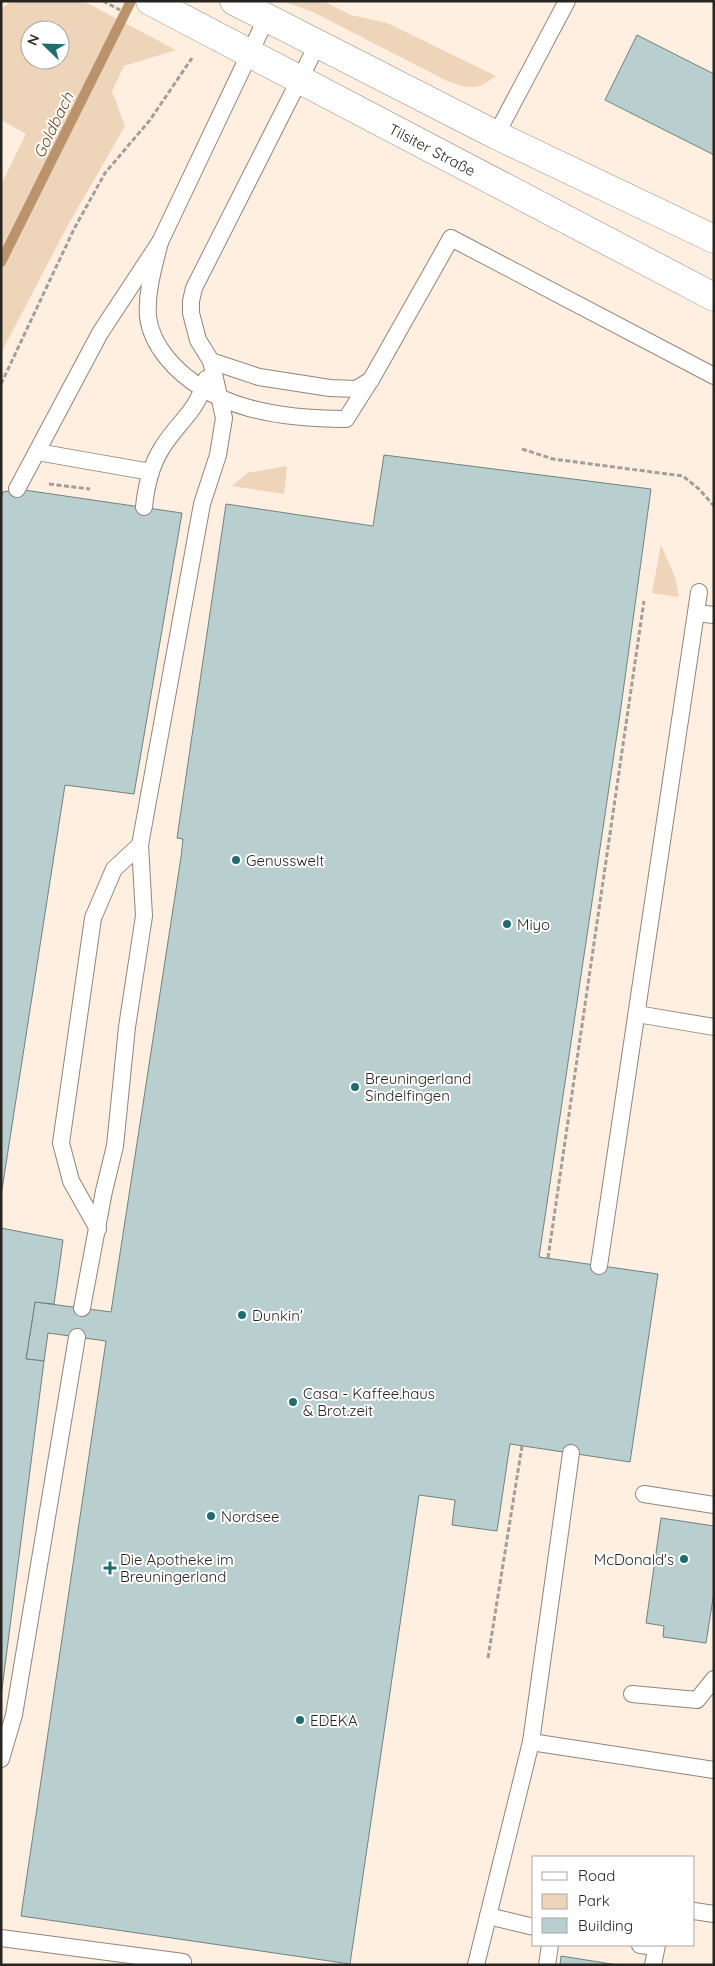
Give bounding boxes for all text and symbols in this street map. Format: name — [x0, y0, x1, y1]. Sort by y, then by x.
north arrow — [20, 20, 70, 70]
text: N — [23, 32, 43, 48]
water label: Goldbach — [28, 88, 78, 161]
street label: Tilsiter Straße — [386, 119, 479, 180]
place label: Genusswelt — [246, 851, 324, 870]
marker: Genusswelt — [230, 854, 242, 866]
place label: Miyo — [517, 915, 550, 934]
marker: Miyo — [501, 918, 513, 930]
place label: Breuningerland Sindelfingen — [365, 1069, 471, 1105]
marker: Breuningerland Sindelfingen — [349, 1081, 361, 1093]
place label: Dunkin' — [252, 1306, 303, 1325]
marker: Dunkin' — [236, 1309, 248, 1321]
place label: Casa - Kaffee.haus & Brot.zeit — [303, 1384, 435, 1420]
marker: Casa - Kaffee.haus & Brot.zeit — [287, 1396, 299, 1408]
place label: Nordsee — [221, 1507, 280, 1526]
marker: Nordsee — [205, 1510, 217, 1522]
place label: Die Apotheke im Breuningerland — [120, 1550, 234, 1586]
place label: McDonald's — [594, 1550, 674, 1569]
marker: McDonald's — [678, 1553, 690, 1565]
marker: Die Apotheke im Breuningerland — [104, 1562, 116, 1574]
place label: EDEKA — [310, 1711, 358, 1730]
marker: EDEKA — [294, 1714, 306, 1726]
legend — [532, 1856, 695, 1946]
text: Road — [578, 1866, 615, 1885]
text: Park — [578, 1891, 610, 1910]
text: Building — [578, 1916, 633, 1935]

